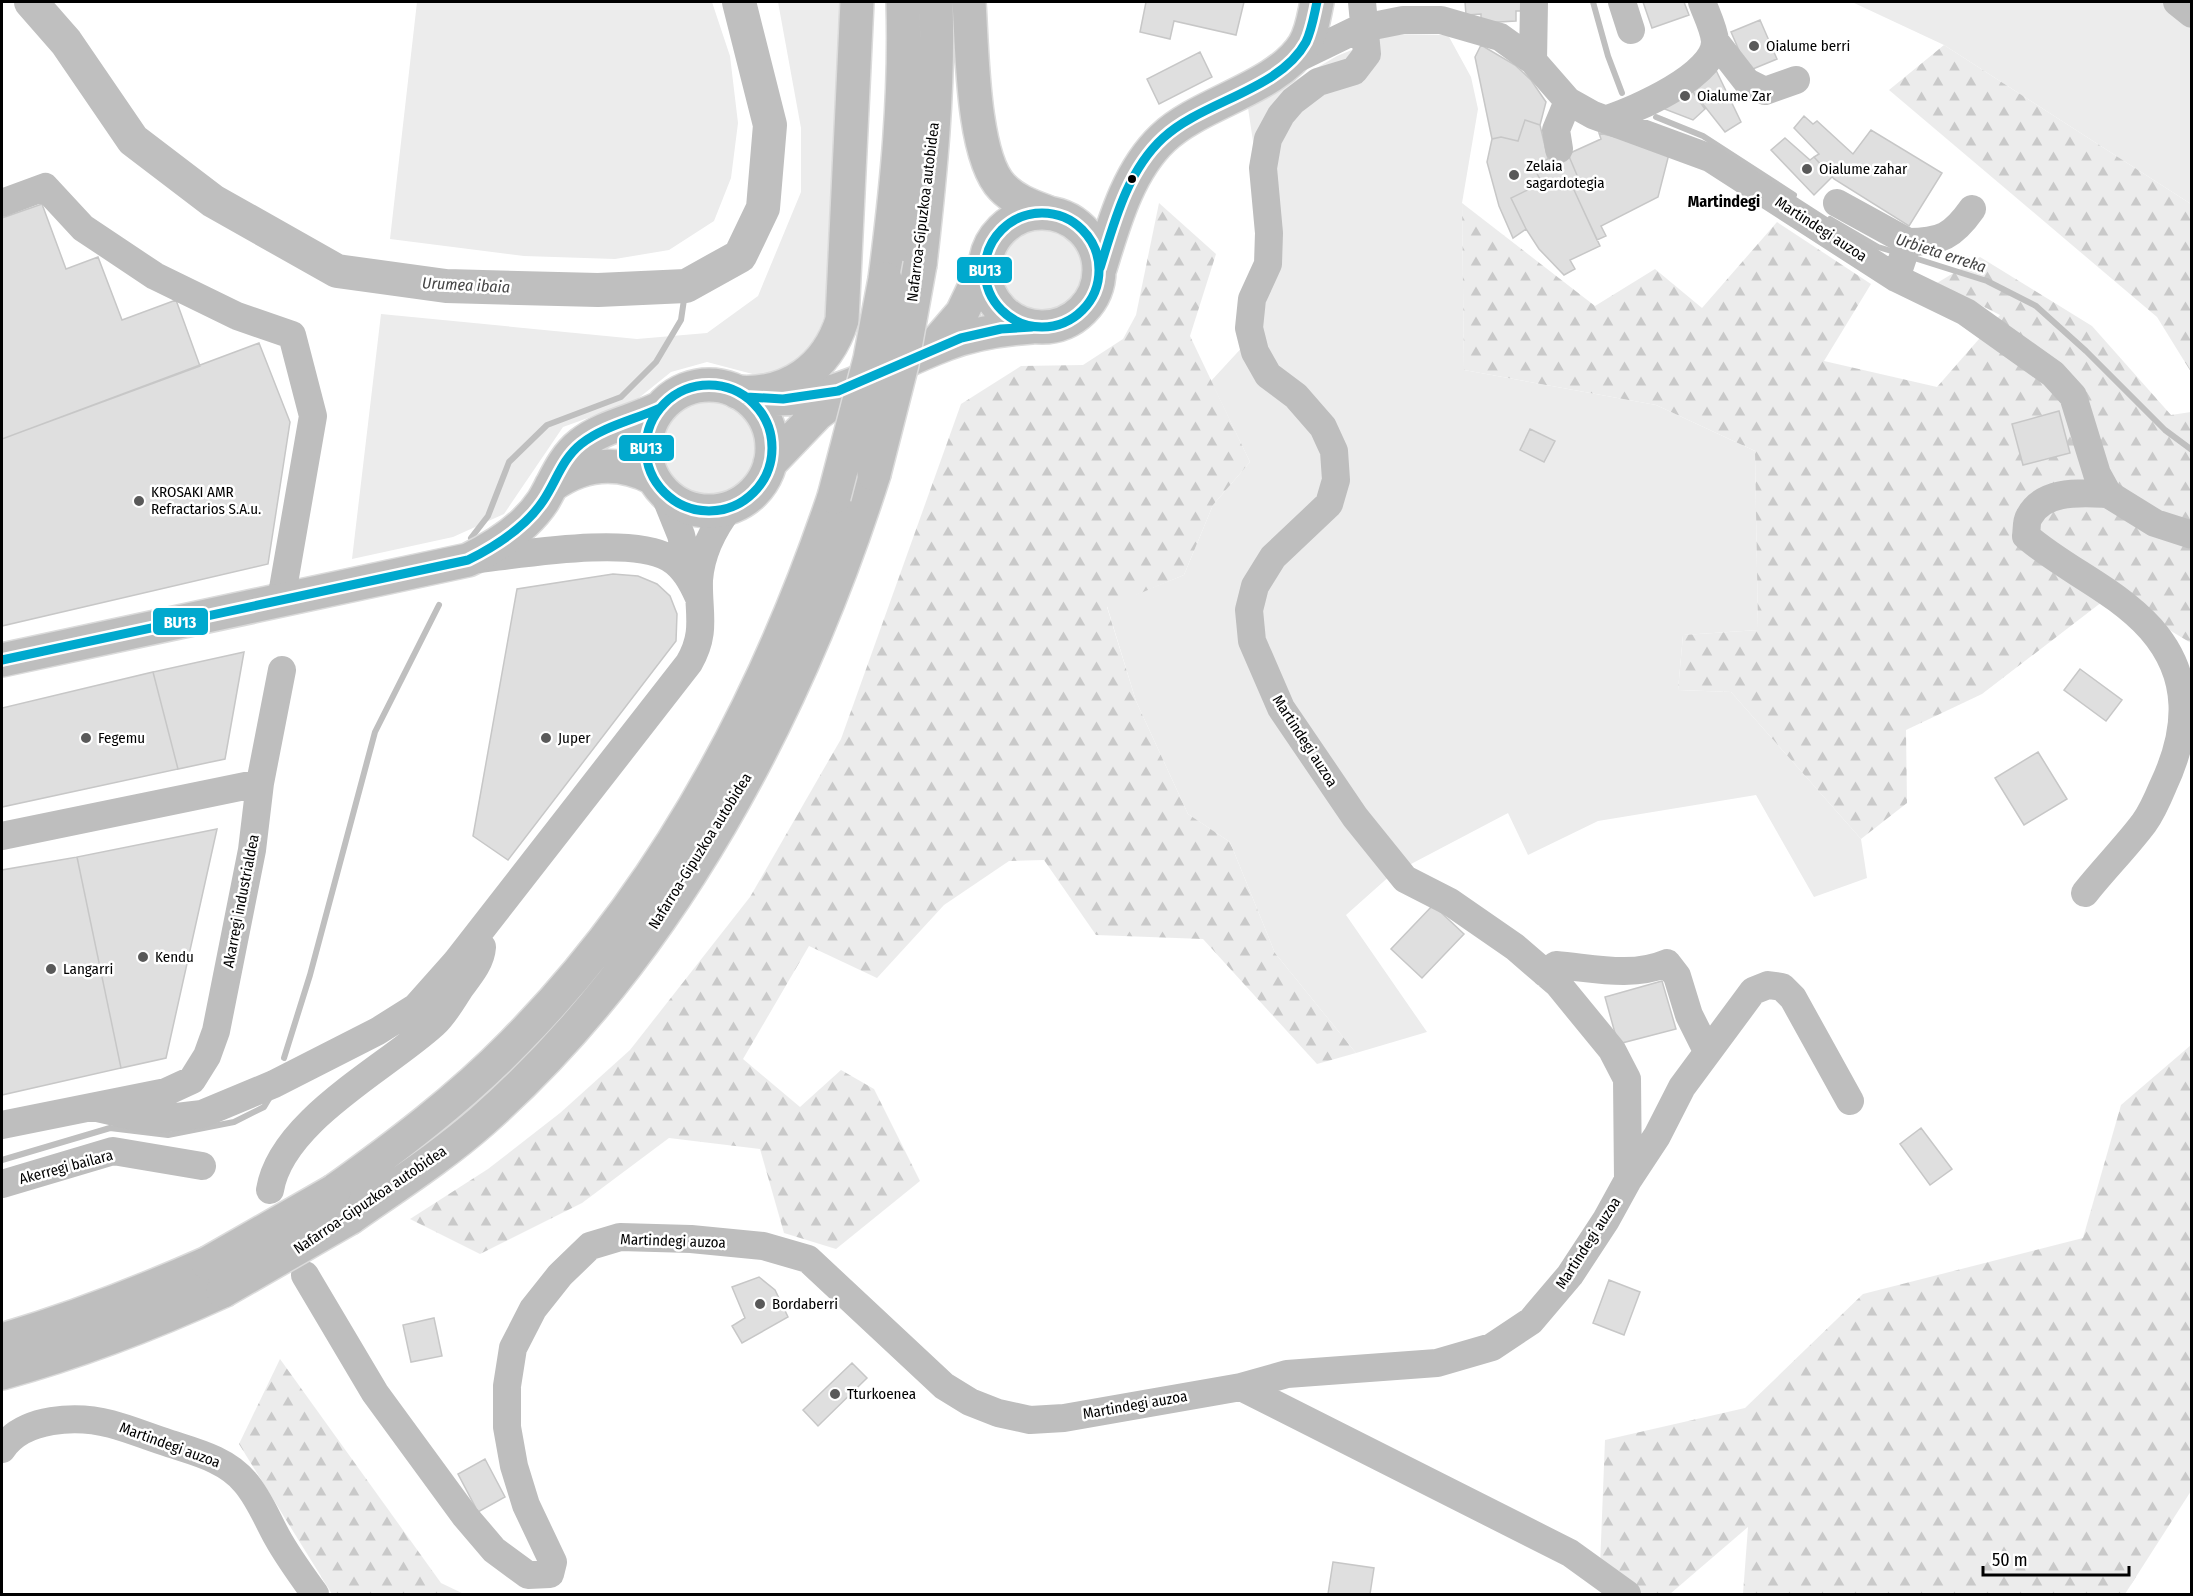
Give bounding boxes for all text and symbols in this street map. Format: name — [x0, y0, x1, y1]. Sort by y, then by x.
place label: Oialume berri — [1766, 37, 1850, 55]
marker: Oialume berri — [1747, 39, 1761, 53]
place label: Oialume Zar — [1697, 87, 1772, 105]
marker: Oialume Zar — [1678, 89, 1692, 103]
street label: Nafarroa-Gipuzkoa autobidea — [903, 121, 943, 303]
place label: Zelaia sagardotegia — [1526, 157, 1605, 192]
place label: Oialume zahar — [1819, 160, 1908, 178]
marker: Oialume zahar — [1800, 162, 1814, 176]
marker: Zelaia sagardotegia — [1507, 168, 1521, 182]
unlabelled marker — [1126, 173, 1138, 185]
district label: Martindegi — [1688, 192, 1760, 211]
street label: Martindegi auzoa — [1772, 193, 1870, 265]
water label: Urbieta erreka — [1893, 229, 1989, 277]
line badge: BU13 — [956, 256, 1013, 284]
text: BU13 — [969, 261, 1002, 280]
water label: Urumea ibaia — [422, 273, 510, 297]
line badge: BU13 — [618, 434, 675, 462]
text: BU13 — [630, 439, 663, 458]
place label: KROSAKI AMR Refractarios S.A.u. — [151, 483, 261, 518]
marker: KROSAKI AMR Refractarios S.A.u. — [132, 494, 146, 508]
line badge: BU13 — [152, 607, 209, 636]
text: BU13 — [164, 613, 197, 632]
street label: Martindegi auzoa — [1269, 692, 1341, 790]
place label: Fegemu — [98, 729, 145, 747]
place label: Juper — [558, 729, 591, 747]
marker: Fegemu — [79, 731, 93, 745]
marker: Juper — [539, 731, 553, 745]
street label: Nafarroa-Gipuzkoa autobidea — [645, 770, 755, 932]
street label: Akarregi industrialdea — [219, 833, 263, 969]
place label: Kendu — [155, 948, 194, 966]
marker: Kendu — [136, 950, 150, 964]
place label: Langarri — [63, 960, 113, 978]
marker: Langarri — [44, 962, 58, 976]
street label: Nafarroa-Gipuzkoa autobidea — [290, 1142, 450, 1258]
street label: Akerregi bailara — [17, 1146, 115, 1188]
street label: Martindegi auzoa — [1552, 1194, 1624, 1292]
street label: Martindegi auzoa — [620, 1230, 726, 1252]
place label: Bordaberri — [772, 1295, 838, 1313]
marker: Bordaberri — [753, 1297, 767, 1311]
place label: Tturkoenea — [847, 1385, 916, 1403]
marker: Tturkoenea — [828, 1387, 842, 1401]
street label: Martindegi auzoa — [1081, 1387, 1189, 1423]
street label: Martindegi auzoa — [117, 1418, 223, 1472]
scale bar — [1983, 1539, 2128, 1577]
text: 50 m — [1992, 1549, 2028, 1571]

